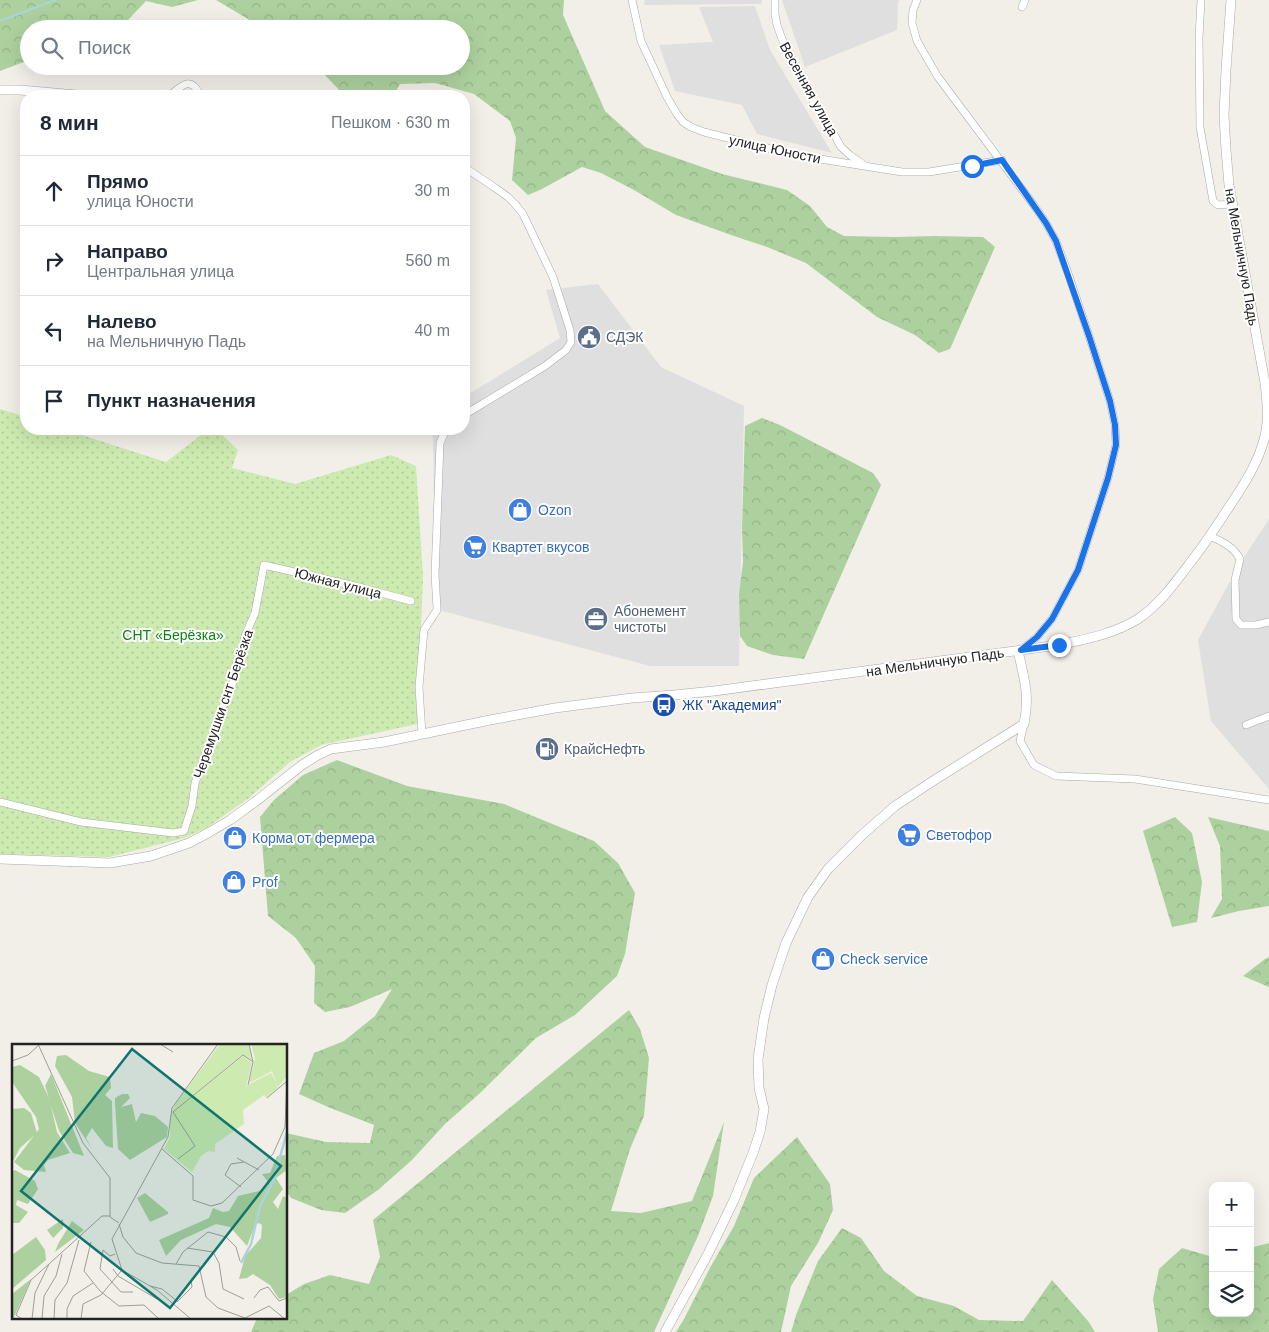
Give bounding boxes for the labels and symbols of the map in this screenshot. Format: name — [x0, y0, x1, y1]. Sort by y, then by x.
street label: Весенняя улица — [777, 39, 842, 139]
street label: улица Юности — [728, 131, 822, 167]
route start — [961, 155, 984, 178]
street label: на Мельничную Падь — [1222, 187, 1262, 327]
public building icon: СДЭК — [576, 324, 602, 350]
place label: СДЭК — [606, 329, 644, 345]
shop icon: Ozon — [507, 497, 533, 523]
place label: Ozon — [538, 502, 571, 518]
supermarket icon: Квартет вкусов — [462, 534, 488, 560]
place label: Квартет вкусов — [492, 539, 590, 555]
street label: Южная улица — [293, 564, 383, 602]
place label: Абонемент чистоты — [614, 603, 687, 635]
office icon: Абонемент чистоты — [583, 606, 609, 632]
park label: СНТ «Берёзка» — [122, 627, 224, 643]
street label: Черемушки снт Берёзка — [190, 627, 256, 781]
route end — [1048, 634, 1071, 657]
street label: на Мельничную Падь — [865, 644, 1005, 680]
bus stop icon: ЖК "Академия" — [651, 692, 677, 718]
place label: ЖК "Академия" — [682, 697, 781, 713]
fuel station icon: КрайсНефть — [534, 736, 560, 762]
place label: КрайсНефть — [564, 741, 645, 757]
supermarket icon: Светофор — [896, 822, 922, 848]
shop icon: Корма от фермера — [222, 825, 248, 851]
place label: Светофор — [926, 827, 992, 843]
place label: Корма от фермера — [252, 830, 375, 846]
shop icon: Prof — [221, 869, 247, 895]
place label: Prof — [252, 874, 278, 890]
shop icon: Check service — [810, 946, 836, 972]
place label: Check service — [840, 951, 928, 967]
inset map — [12, 1044, 288, 1320]

